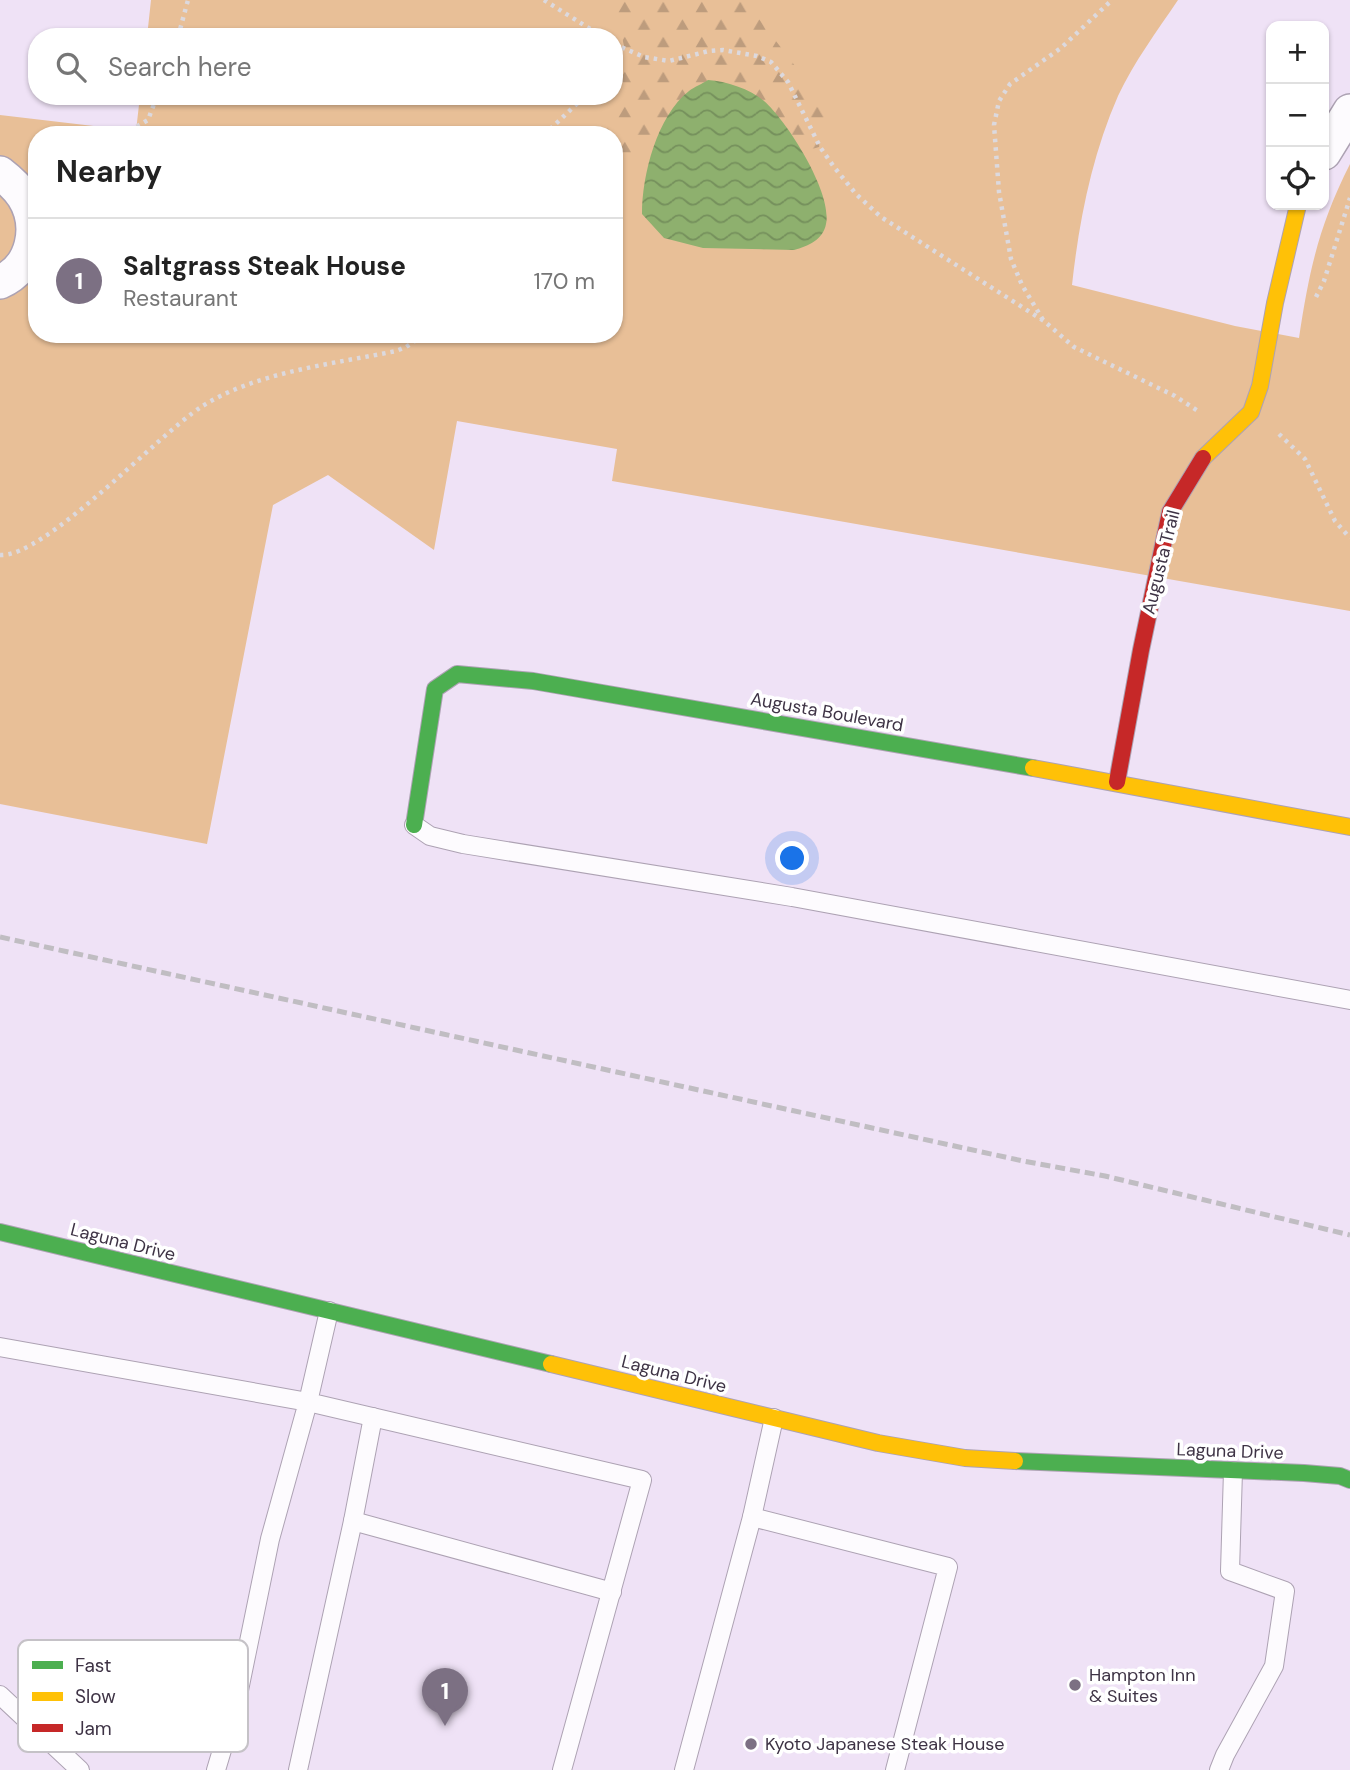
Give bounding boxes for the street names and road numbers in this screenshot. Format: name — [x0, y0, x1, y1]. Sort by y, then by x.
street label: Augusta Trail — [1136, 507, 1186, 617]
street label: Augusta Boulevard — [749, 687, 905, 737]
street label: Laguna Drive — [68, 1217, 178, 1267]
street label: Laguna Drive — [619, 1349, 729, 1399]
street label: Laguna Drive — [1176, 1437, 1284, 1465]

